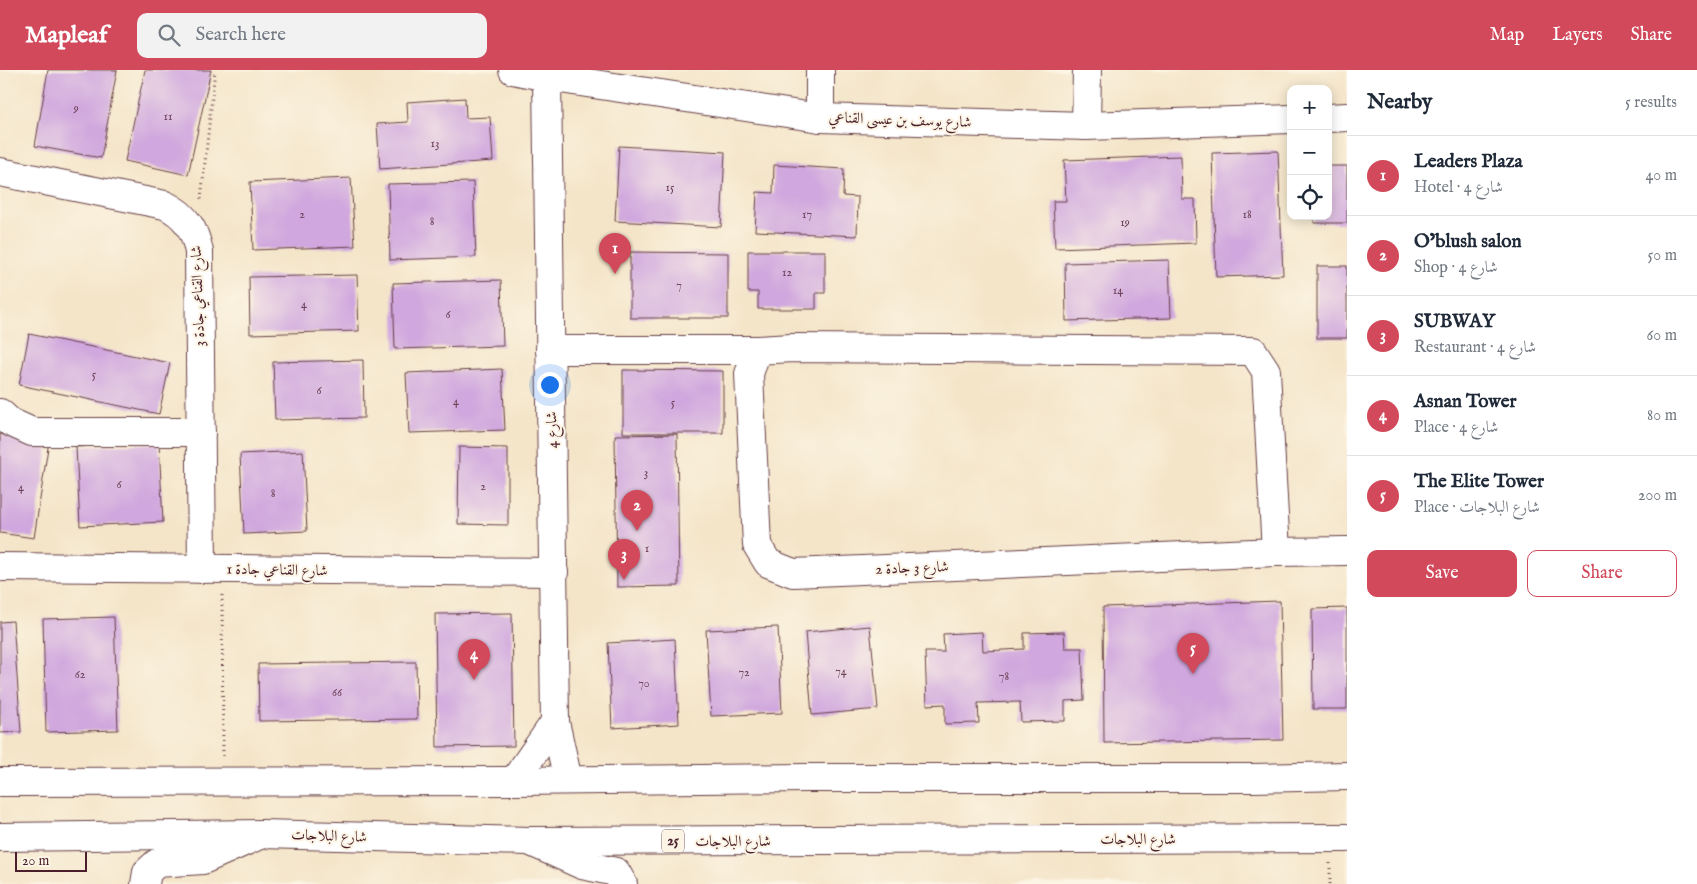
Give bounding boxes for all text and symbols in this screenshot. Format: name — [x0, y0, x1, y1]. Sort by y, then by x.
search box — [137, 13, 487, 58]
text: Mapleaf — [25, 20, 107, 51]
icon: search — [155, 21, 183, 49]
text: Search here — [195, 23, 286, 47]
text: Map — [1490, 24, 1524, 47]
text: Layers — [1552, 24, 1603, 47]
text: Share — [1631, 24, 1672, 47]
map controls — [1287, 85, 1332, 220]
button: + — [1287, 85, 1332, 130]
text: Nearby — [1367, 89, 1432, 116]
text: 5 results — [1625, 93, 1677, 113]
house number: 9 — [72, 101, 79, 116]
street label: شارع يوسف بن عيسى القناعي — [828, 108, 972, 135]
house number: 11 — [164, 109, 172, 124]
button: − — [1287, 130, 1332, 175]
house number: 13 — [431, 136, 439, 151]
text: Leaders Plaza — [1414, 150, 1523, 174]
text: 1 — [1380, 166, 1386, 186]
text: 40 m — [1645, 166, 1677, 186]
button: locate — [1287, 175, 1332, 220]
text: Hotel · شارع 4 — [1414, 178, 1503, 198]
house number: 15 — [666, 180, 675, 195]
house number: 2 — [299, 207, 305, 222]
house number: 17 — [802, 207, 812, 222]
house number: 18 — [1242, 207, 1252, 222]
house number: 8 — [430, 214, 435, 229]
house number: 19 — [1120, 215, 1130, 230]
text: O’blush salon — [1414, 230, 1522, 254]
pin: 1 — [599, 233, 631, 274]
street label: شارع القناعي جادة 3 — [187, 245, 212, 347]
text: 2 — [1379, 246, 1387, 266]
text: 50 m — [1648, 246, 1677, 266]
text: Shop · شارع 4 — [1414, 258, 1498, 278]
house number: 12 — [782, 265, 792, 280]
house number: 7 — [676, 278, 682, 293]
house number: 14 — [1113, 283, 1123, 298]
house number: 4 — [301, 297, 307, 312]
house number: 6 — [445, 307, 451, 322]
text: SUBWAY — [1414, 310, 1495, 334]
text: 3 — [1380, 326, 1386, 346]
text: 60 m — [1647, 326, 1677, 346]
text: Restaurant · شارع 4 — [1414, 338, 1536, 358]
house number: 5 — [92, 367, 97, 382]
your location — [537, 372, 563, 398]
house number: 6 — [316, 383, 322, 398]
text: Asnan Tower — [1414, 390, 1516, 414]
house number: 4 — [453, 394, 459, 409]
house number: 5 — [671, 395, 676, 410]
text: 4 — [1379, 406, 1387, 426]
text: 80 m — [1647, 406, 1677, 426]
street label: شارع 4 — [542, 411, 565, 449]
text: Place · شارع 4 — [1414, 418, 1498, 438]
house number: 3 — [644, 465, 648, 480]
text: The Elite Tower — [1414, 470, 1544, 494]
house number: 6 — [116, 477, 122, 492]
house number: 2 — [480, 479, 486, 494]
house number: 4 — [18, 480, 24, 495]
house number: 8 — [271, 486, 276, 501]
text: 5 — [1380, 486, 1386, 506]
text: 200 m — [1638, 486, 1677, 506]
pin: 2 — [621, 490, 653, 531]
text: Place · شارع البلاجات — [1414, 498, 1540, 518]
pin: 3 — [608, 539, 640, 580]
house number: 1 — [645, 541, 649, 556]
button: Save — [1367, 550, 1517, 597]
button: Share — [1527, 550, 1677, 597]
street label: شارع 3 جادة 2 — [875, 557, 949, 582]
street label: شارع القناعي جادة 1 — [226, 560, 328, 583]
pin: 5 — [1177, 633, 1209, 674]
pin: 4 — [458, 639, 490, 680]
house number: 74 — [835, 664, 847, 679]
house number: 72 — [738, 665, 750, 680]
house number: 62 — [75, 667, 86, 682]
house number: 78 — [999, 669, 1009, 684]
house number: 70 — [638, 676, 650, 691]
house number: 66 — [332, 685, 343, 700]
street label: شارع البلاجات — [291, 825, 367, 850]
road number: 25 — [662, 829, 684, 852]
street label: شارع البلاجات — [1100, 830, 1176, 852]
street label: شارع البلاجات — [695, 832, 771, 854]
scale bar — [15, 849, 88, 872]
text: 20 m — [22, 852, 49, 870]

